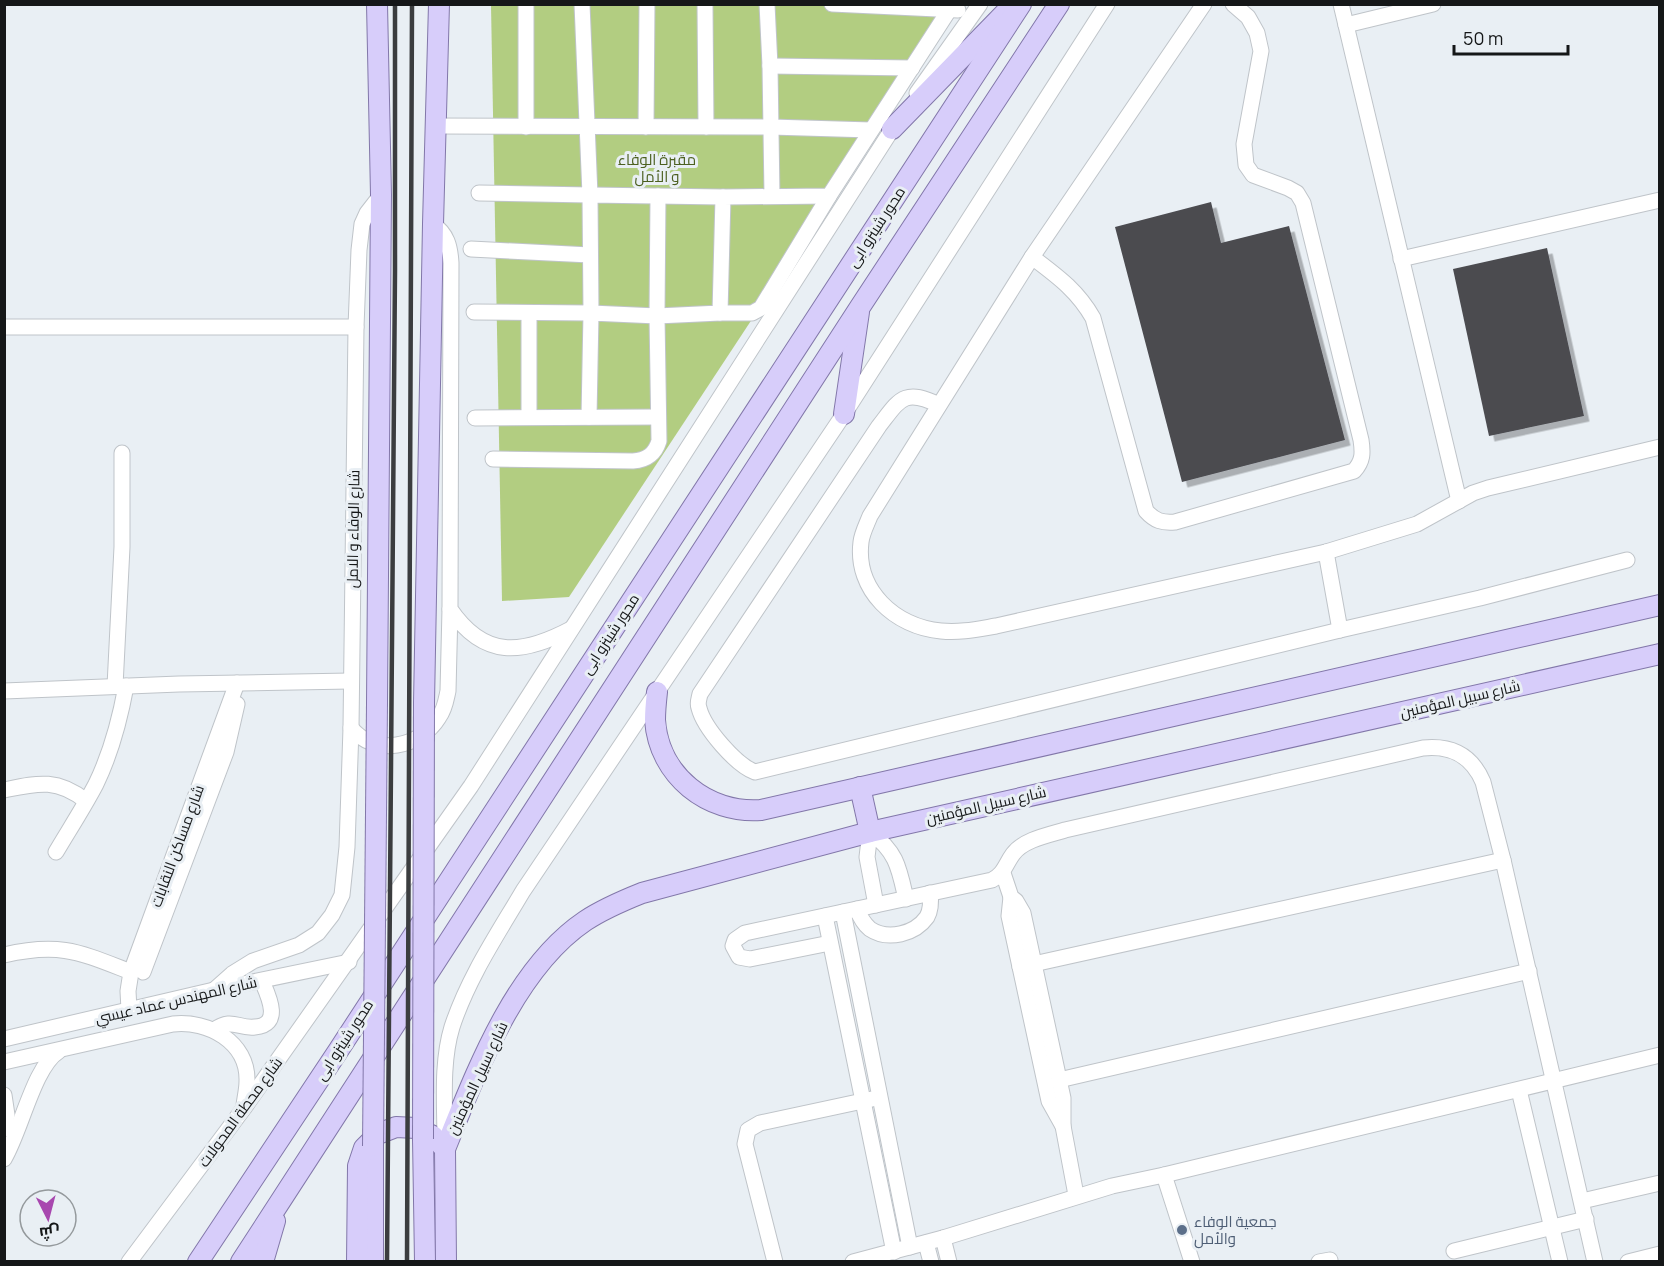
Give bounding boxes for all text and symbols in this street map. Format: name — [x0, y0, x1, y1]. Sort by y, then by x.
scale bar — [1454, 18, 1568, 56]
text: 50 m — [1463, 26, 1503, 50]
park label: مقبرة الوفاء و الأمل — [618, 149, 696, 187]
street label: محور شينزو ابى — [842, 182, 910, 272]
street label: شارع الوفاء و الامل — [341, 470, 366, 588]
street label: محور شينزو ابى — [576, 589, 644, 679]
street label: شارع سبيل المؤمنين — [1398, 675, 1522, 724]
street label: شارع سبيل المؤمنين — [924, 781, 1048, 830]
street label: شارع مساكن النقابات — [145, 782, 210, 910]
street label: شارع المهندس عماد عيسي — [93, 971, 259, 1031]
street label: محور شينزو ابى — [310, 995, 378, 1085]
street label: شارع سبيل المؤمنين — [442, 1018, 513, 1138]
street label: شارع محطة المحولات — [193, 1053, 288, 1172]
north arrow — [18, 1188, 78, 1248]
place label: جمعية الوفاء والأمل — [1194, 1211, 1277, 1249]
text: ش — [38, 1221, 61, 1245]
marker: جمعية الوفاء والأمل — [1175, 1223, 1189, 1237]

